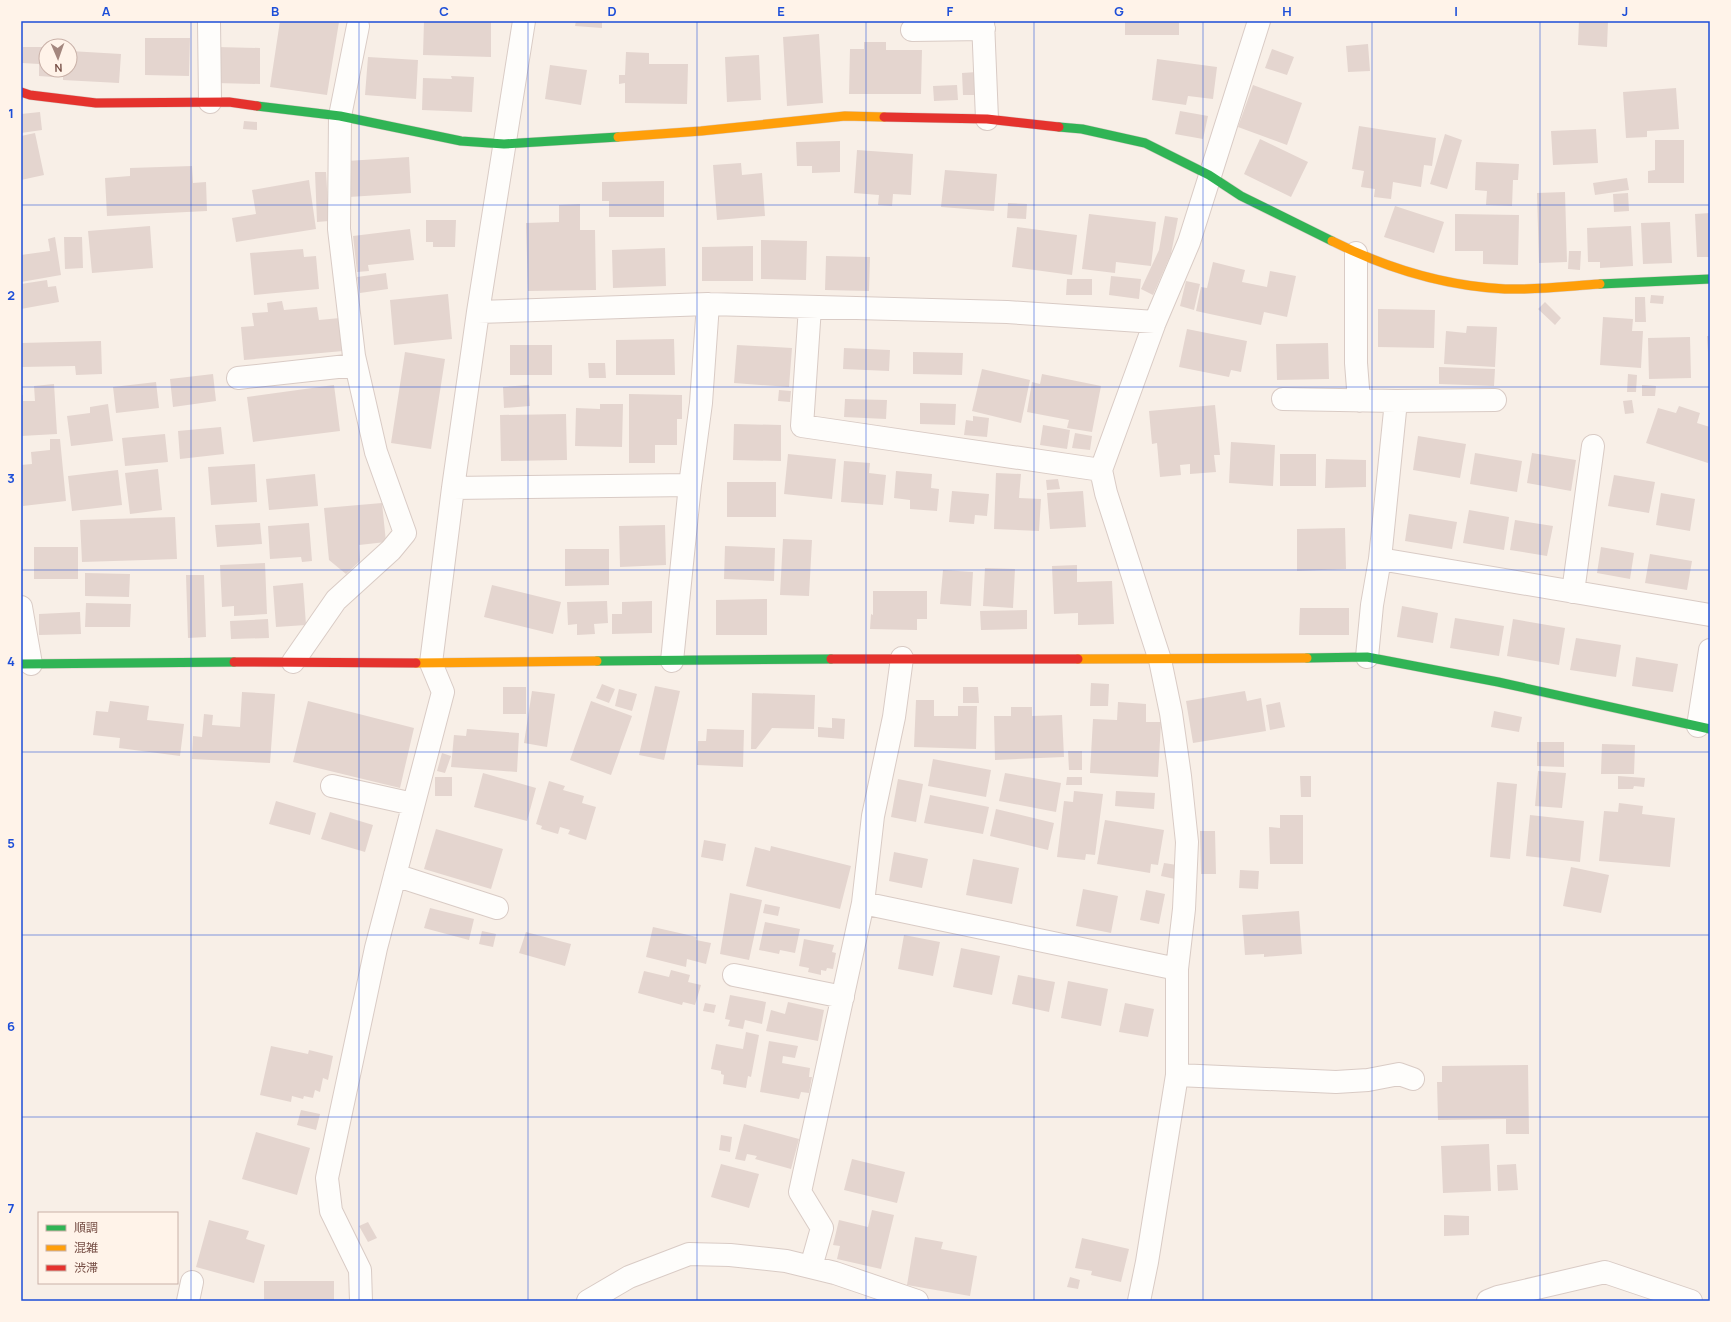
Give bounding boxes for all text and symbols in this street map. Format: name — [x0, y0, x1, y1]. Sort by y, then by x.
text: A — [102, 2, 111, 20]
text: B — [271, 2, 279, 20]
text: C — [439, 2, 449, 20]
text: D — [607, 2, 617, 20]
text: E — [777, 2, 785, 20]
text: F — [947, 2, 954, 20]
text: G — [1114, 2, 1124, 20]
text: H — [1282, 2, 1292, 20]
text: I — [1454, 2, 1458, 20]
text: J — [1622, 2, 1628, 20]
north arrow — [38, 38, 78, 78]
text: N — [54, 61, 63, 76]
text: 1 — [8, 104, 14, 122]
text: 2 — [7, 286, 15, 304]
text: 3 — [7, 469, 15, 487]
text: 4 — [7, 652, 15, 670]
text: 5 — [7, 834, 15, 852]
text: 6 — [7, 1017, 15, 1035]
text: 7 — [8, 1199, 15, 1217]
legend — [38, 1212, 178, 1284]
text: 順調 — [74, 1219, 98, 1236]
text: 混雑 — [74, 1239, 98, 1256]
text: 渋滞 — [74, 1259, 98, 1276]

